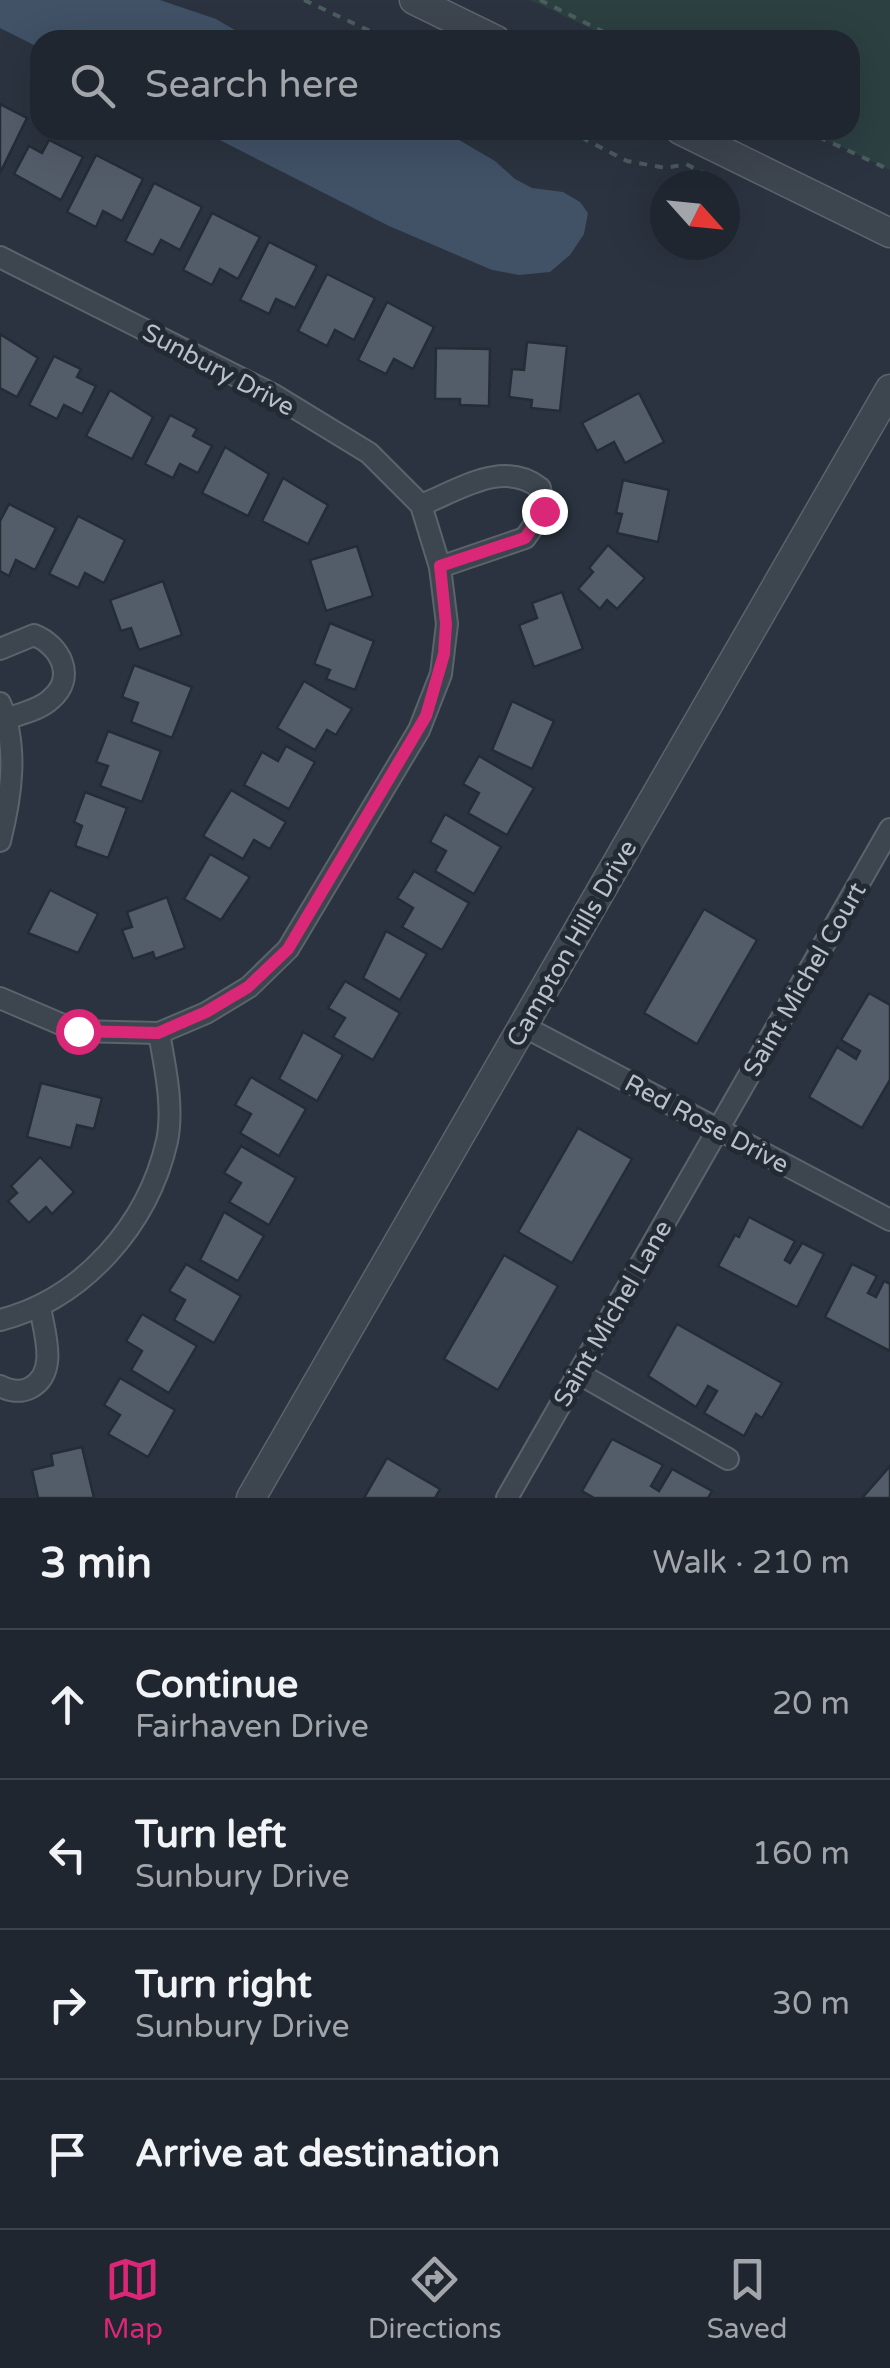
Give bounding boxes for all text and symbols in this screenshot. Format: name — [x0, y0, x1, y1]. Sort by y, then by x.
search box — [30, 30, 860, 140]
icon: search — [65, 58, 120, 113]
text: Search here — [145, 62, 359, 108]
north arrow — [650, 170, 740, 260]
street label: Sunbury Drive — [137, 317, 300, 422]
route end — [522, 489, 568, 535]
street label: Campton Hills Drive — [500, 835, 643, 1052]
street label: Saint Michel Court — [737, 877, 873, 1082]
route start — [56, 1009, 102, 1055]
street label: Red Rose Drive — [619, 1068, 794, 1180]
street label: Saint Michel Lane — [547, 1215, 678, 1412]
text: 3 min — [40, 1538, 152, 1589]
text: Walk · 210 m — [653, 1544, 850, 1582]
text: Continue — [135, 1662, 298, 1708]
icon: ahead — [40, 1677, 95, 1732]
text: 20 m — [772, 1685, 850, 1723]
text: Fairhaven Drive — [135, 1708, 369, 1746]
text: Turn left — [135, 1812, 286, 1858]
icon: left — [40, 1827, 95, 1882]
text: 160 m — [752, 1835, 850, 1873]
text: Sunbury Drive — [135, 1858, 350, 1896]
text: Turn right — [135, 1962, 312, 2008]
icon: right — [40, 1977, 95, 2032]
text: 30 m — [772, 1985, 850, 2023]
text: Sunbury Drive — [135, 2008, 350, 2046]
icon: arrive — [40, 2127, 95, 2182]
text: Arrive at destination — [135, 2131, 500, 2177]
tab: Map — [102, 2252, 163, 2346]
tab: Directions — [368, 2252, 502, 2346]
tab: Saved — [707, 2252, 788, 2346]

